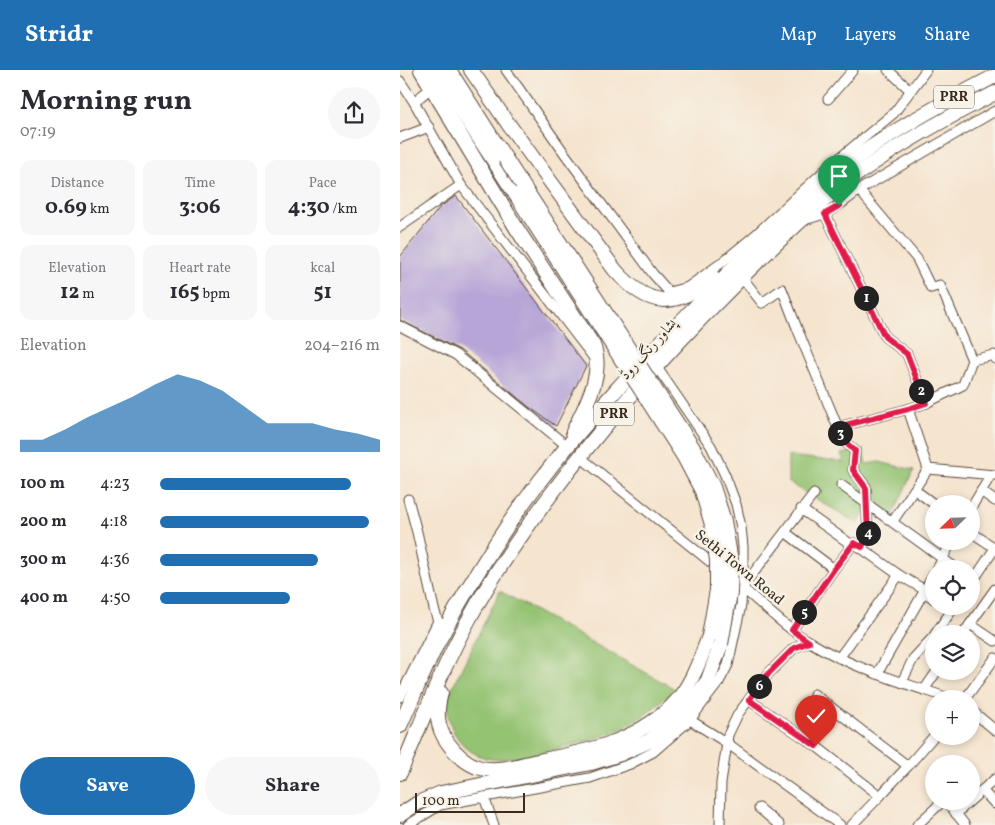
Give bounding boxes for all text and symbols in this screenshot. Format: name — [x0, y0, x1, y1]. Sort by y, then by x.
text: Stridr — [25, 18, 93, 52]
text: Map — [780, 23, 816, 48]
text: Layers — [844, 23, 896, 48]
text: Share — [924, 23, 970, 48]
text: Morning run — [20, 82, 192, 121]
road number: PRR — [934, 86, 974, 108]
button: share — [328, 87, 380, 139]
text: 07:19 — [20, 121, 56, 143]
pin — [818, 155, 860, 206]
icon: arrive — [825, 162, 853, 190]
text: Distance — [51, 174, 104, 193]
text: Time — [185, 174, 215, 193]
text: Pace — [309, 174, 337, 193]
text: 0.69 — [45, 193, 87, 222]
text: 3:06 — [179, 193, 221, 222]
text: 4:30 — [288, 193, 330, 222]
text: km — [87, 200, 110, 219]
text: /km — [330, 200, 358, 219]
text: Elevation — [48, 259, 106, 278]
text: Heart rate — [169, 259, 231, 278]
text: kcal — [310, 259, 335, 278]
text: 12 — [60, 278, 79, 307]
text: 165 — [170, 278, 200, 307]
text: 51 — [313, 278, 332, 307]
text: m — [79, 285, 95, 304]
text: bpm — [200, 285, 230, 304]
pin: 1 — [854, 286, 878, 310]
text: 1 — [864, 289, 869, 308]
street label: پشاور رنگ روڈ — [615, 313, 683, 386]
text: Elevation — [20, 335, 87, 357]
text: 204–216 m — [304, 335, 380, 357]
pin: 2 — [908, 378, 934, 404]
text: 2 — [918, 382, 925, 401]
road number: PRR — [594, 402, 634, 426]
pin: 3 — [828, 420, 852, 446]
text: 3 — [837, 424, 844, 443]
text: 100 m — [20, 473, 65, 495]
text: 4:23 — [100, 473, 130, 495]
north arrow — [925, 495, 980, 550]
map controls — [925, 495, 980, 810]
text: 200 m — [20, 511, 67, 533]
text: 4:18 — [100, 511, 128, 533]
pin: 4 — [856, 520, 880, 546]
text: 4 — [864, 524, 873, 543]
street label: Sethi Town Road — [690, 525, 788, 611]
text: 300 m — [20, 549, 66, 571]
text: 4:36 — [100, 549, 130, 571]
button: locate — [925, 560, 980, 615]
text: 400 m — [20, 587, 68, 609]
text: 4:50 — [100, 587, 130, 609]
pin: 5 — [792, 600, 816, 624]
text: 5 — [801, 603, 808, 622]
button: layers — [925, 625, 980, 680]
pin: 6 — [746, 674, 772, 698]
text: 6 — [756, 677, 763, 696]
button: + — [925, 690, 980, 745]
pin — [795, 695, 837, 746]
icon: check — [802, 702, 830, 730]
button: − — [925, 755, 980, 810]
button: Save — [20, 757, 195, 815]
button: Share — [205, 757, 380, 815]
scale bar — [415, 790, 525, 813]
text: 100 m — [422, 792, 460, 811]

